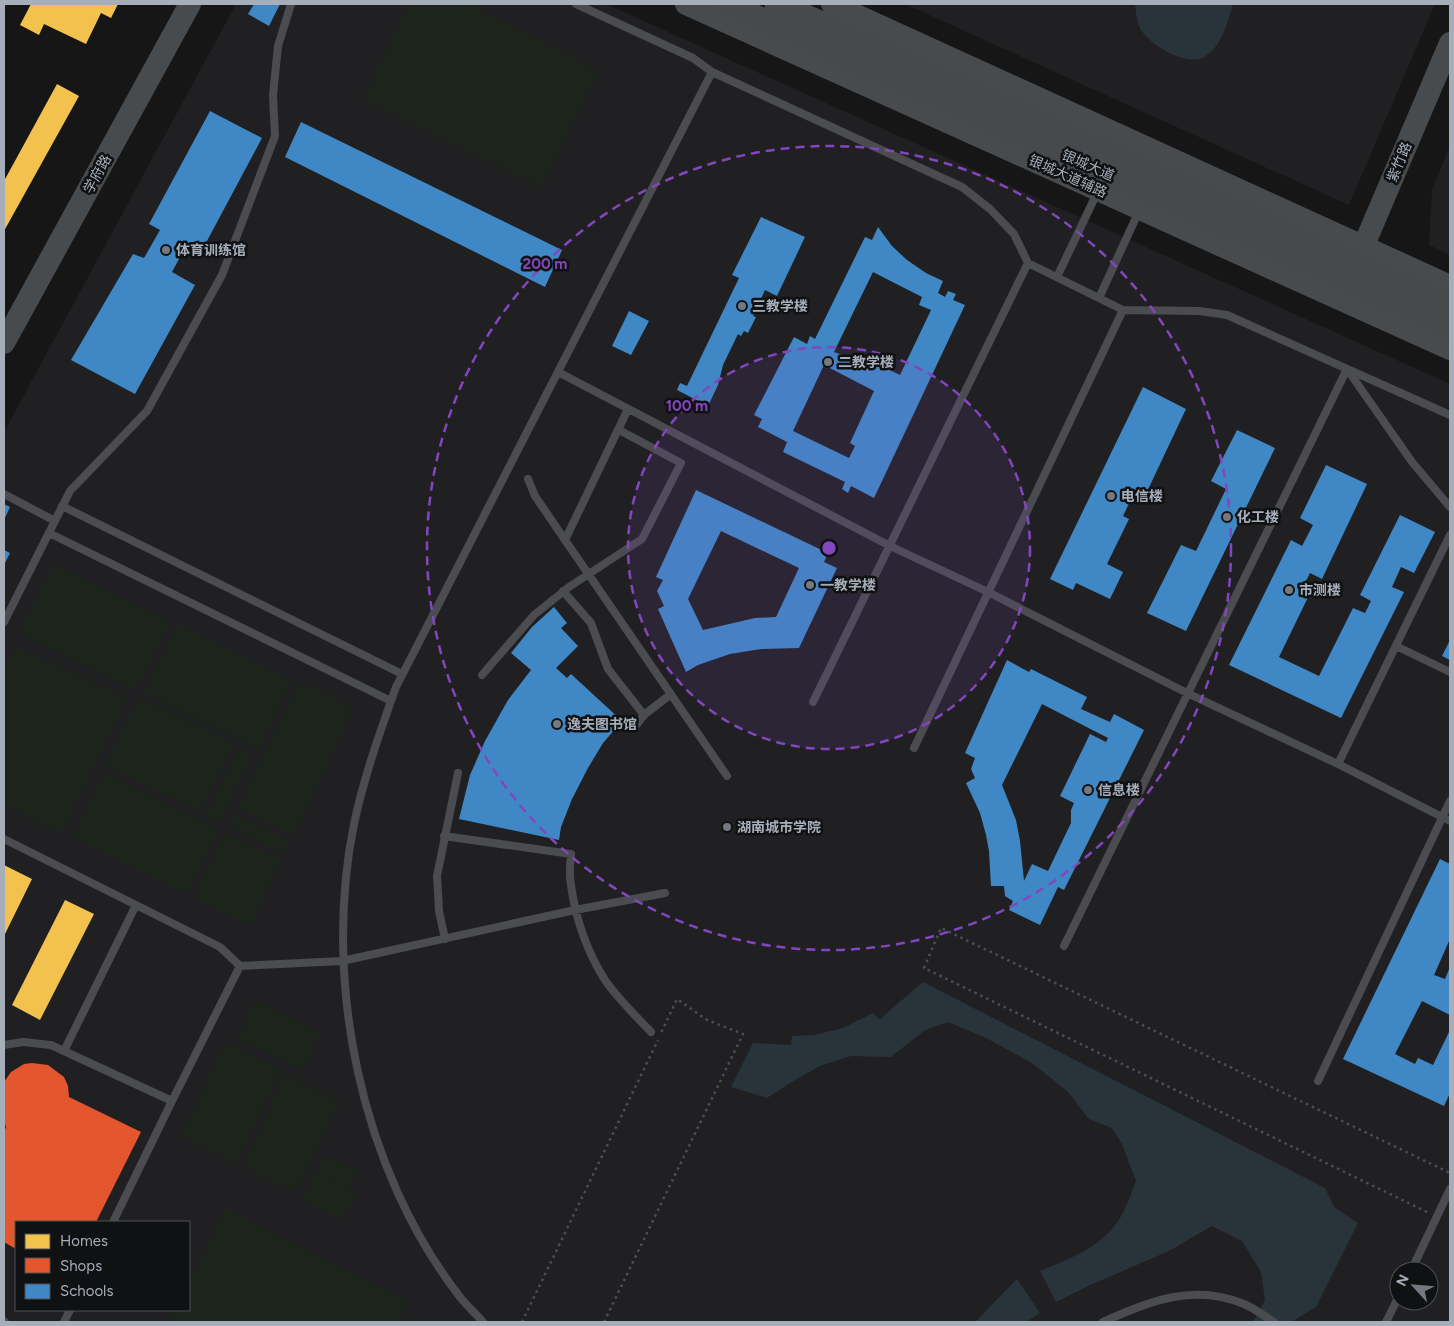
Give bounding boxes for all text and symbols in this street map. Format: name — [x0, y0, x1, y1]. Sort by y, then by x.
street label: 紫竹路 — [1383, 140, 1415, 185]
street label: 银城大道 — [1059, 146, 1117, 185]
street label: 学府路 — [80, 152, 115, 197]
street label: 银城大道辅路 — [1026, 152, 1110, 201]
place label: 体育训练馆 — [176, 242, 246, 259]
marker: 体育训练馆 — [160, 244, 172, 256]
text: 200 m — [523, 255, 567, 273]
place label: 三教学楼 — [752, 298, 808, 315]
marker: 三教学楼 — [736, 300, 748, 312]
place label: 二教学楼 — [838, 354, 894, 371]
marker: 二教学楼 — [822, 356, 834, 368]
text: 100 m — [666, 397, 708, 415]
place label: 电信楼 — [1121, 488, 1163, 505]
marker: 电信楼 — [1105, 490, 1117, 502]
place label: 化工楼 — [1237, 509, 1279, 526]
marker: 化工楼 — [1221, 511, 1233, 523]
centre of rings — [820, 539, 838, 557]
place label: 一教学楼 — [820, 577, 876, 594]
marker: 一教学楼 — [804, 579, 816, 591]
place label: 市测楼 — [1299, 582, 1341, 599]
marker: 市测楼 — [1283, 584, 1295, 596]
place label: 逸夫图书馆 — [567, 716, 637, 733]
marker: 逸夫图书馆 — [551, 718, 563, 730]
place label: 信息楼 — [1098, 782, 1140, 799]
marker: 信息楼 — [1082, 784, 1094, 796]
place label: 湖南城市学院 — [737, 819, 821, 836]
marker: 湖南城市学院 — [721, 821, 733, 833]
legend — [15, 1221, 190, 1311]
text: Homes — [60, 1232, 108, 1250]
text: Shops — [60, 1257, 102, 1275]
north arrow — [1389, 1261, 1439, 1311]
text: N — [1393, 1272, 1413, 1289]
text: Schools — [60, 1282, 113, 1300]

